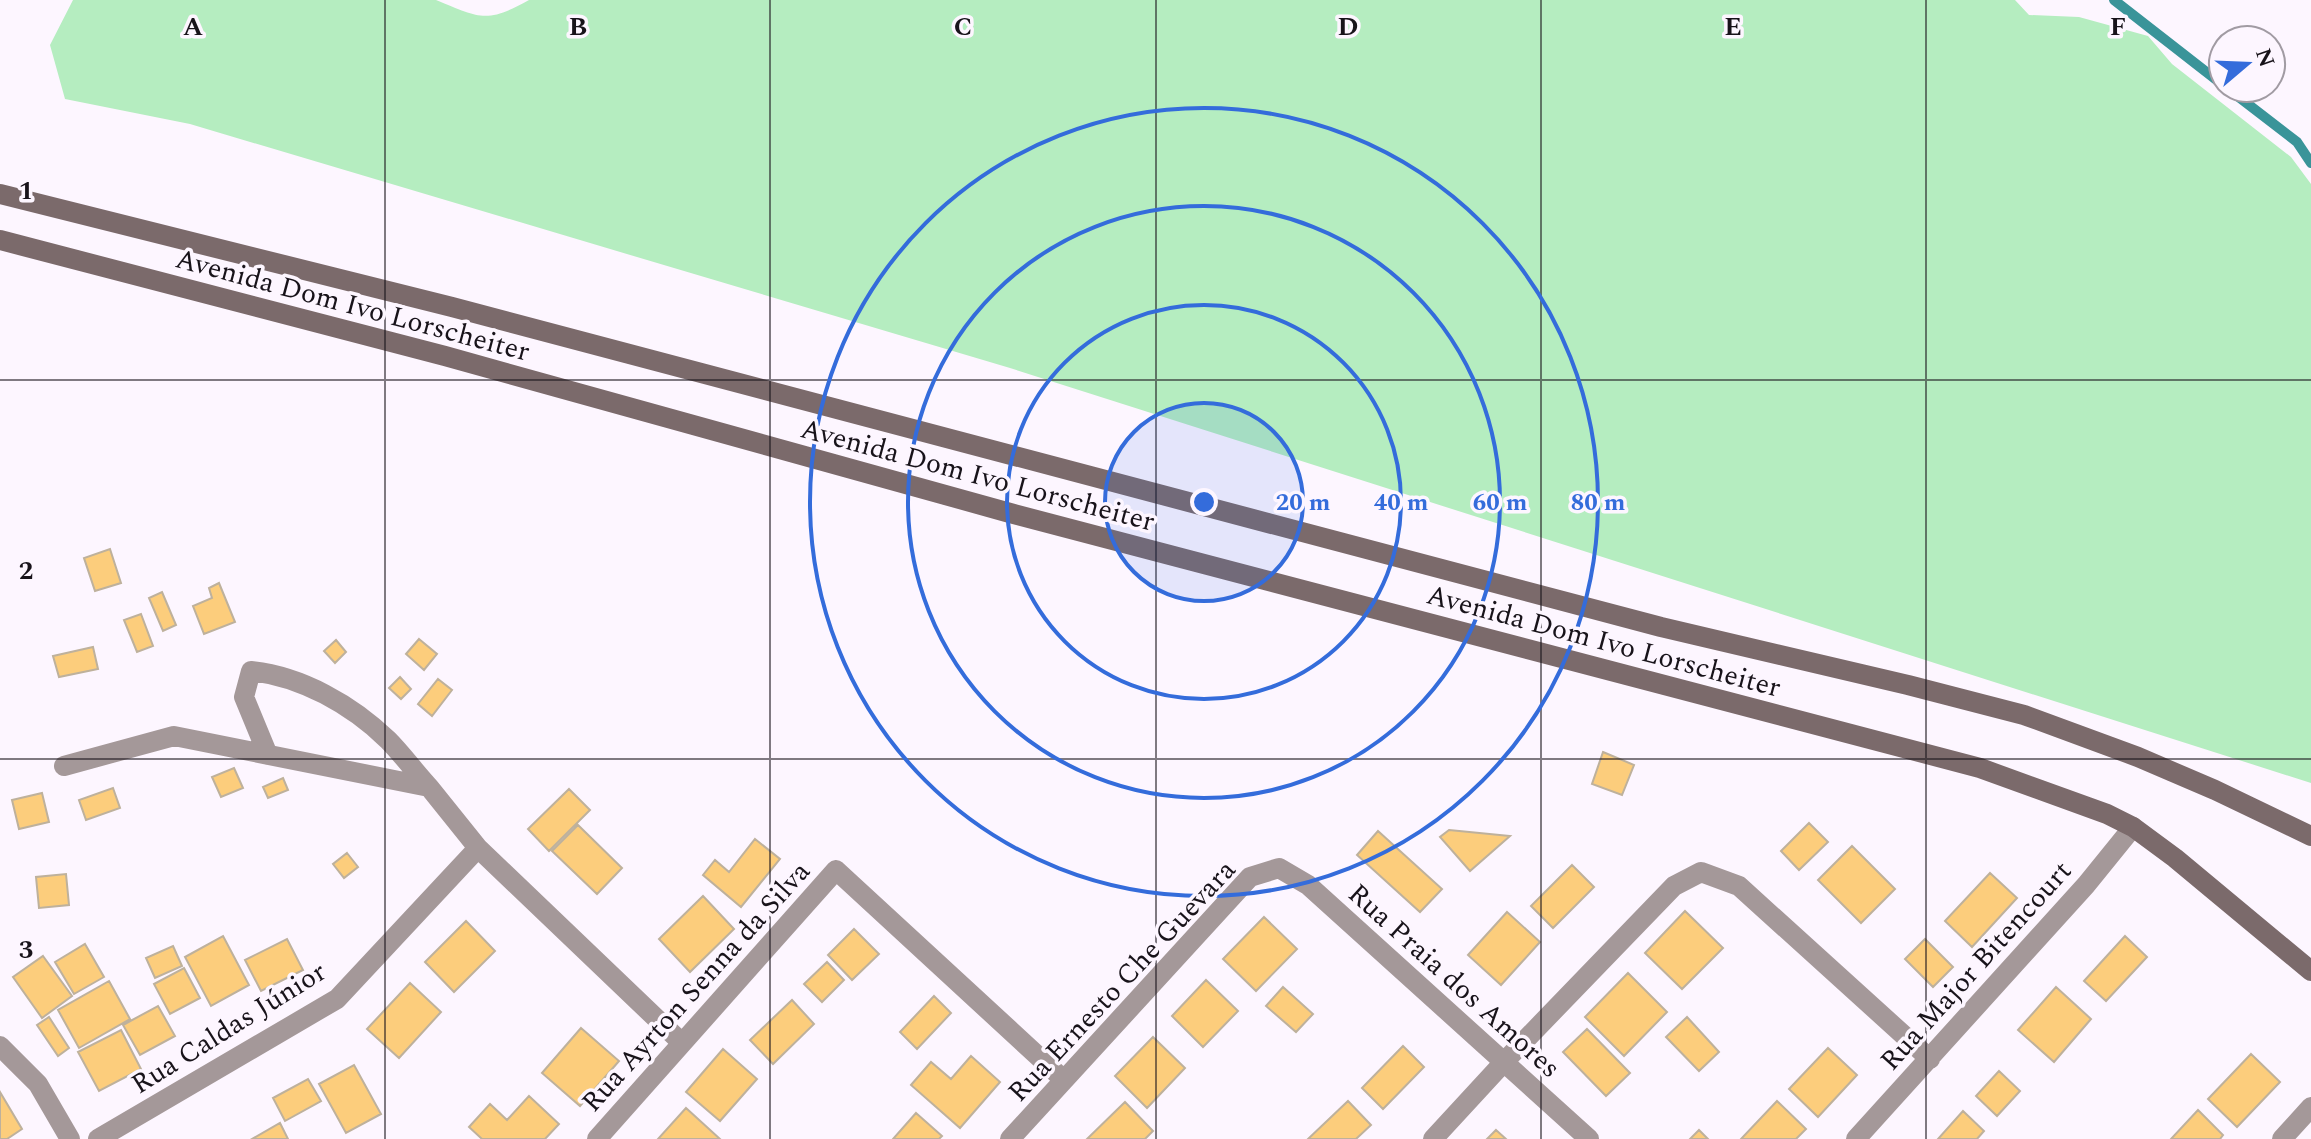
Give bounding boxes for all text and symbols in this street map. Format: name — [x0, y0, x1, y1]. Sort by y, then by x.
text: A — [183, 7, 203, 47]
text: B — [569, 7, 587, 47]
text: C — [954, 7, 972, 47]
text: D — [1338, 7, 1358, 47]
text: E — [1724, 7, 1742, 47]
text: F — [2110, 7, 2126, 47]
north arrow — [2207, 24, 2287, 104]
text: N — [2246, 44, 2283, 72]
text: 1 — [19, 171, 33, 211]
street label: Avenida Dom Ivo Lorscheiter — [171, 237, 535, 373]
street label: Avenida Dom Ivo Lorscheiter — [796, 407, 1160, 543]
text: 20 m — [1276, 485, 1331, 521]
text: 40 m — [1374, 485, 1429, 521]
text: 60 m — [1473, 485, 1528, 521]
text: 80 m — [1571, 485, 1626, 521]
centre of rings — [1190, 488, 1218, 516]
text: 2 — [19, 551, 33, 591]
street label: Avenida Dom Ivo Lorscheiter — [1422, 573, 1786, 709]
street label: Rua Ernesto Che Guevara — [998, 850, 1247, 1112]
street label: Rua Major Bitencourt — [1870, 851, 2082, 1081]
street label: Rua Ayrton Senna da Silva — [571, 852, 821, 1122]
street label: Rua Praia dos Amores — [1338, 874, 1570, 1089]
text: 3 — [19, 930, 33, 970]
street label: Rua Caldas Júnior — [123, 951, 335, 1106]

